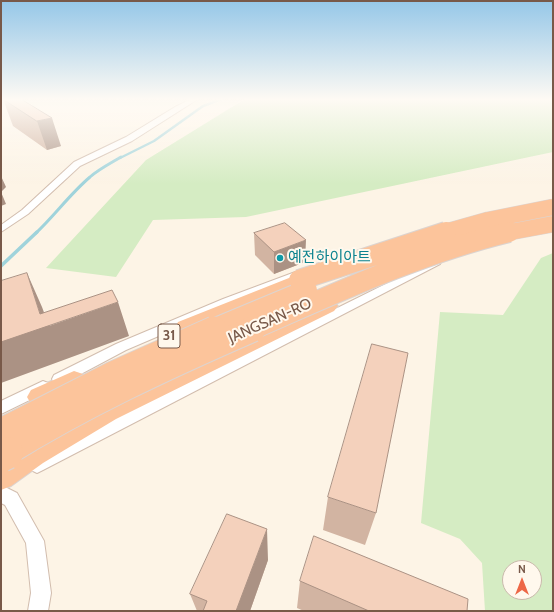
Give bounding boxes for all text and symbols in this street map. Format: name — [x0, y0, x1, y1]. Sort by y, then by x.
place label: 예전하이아트 — [288, 249, 371, 267]
marker: 예전하이아트 — [275, 253, 285, 263]
street label: JANGSAN-RO — [226, 295, 314, 347]
road number: 31 — [158, 324, 180, 348]
north arrow — [502, 560, 542, 600]
text: N — [518, 562, 526, 576]

